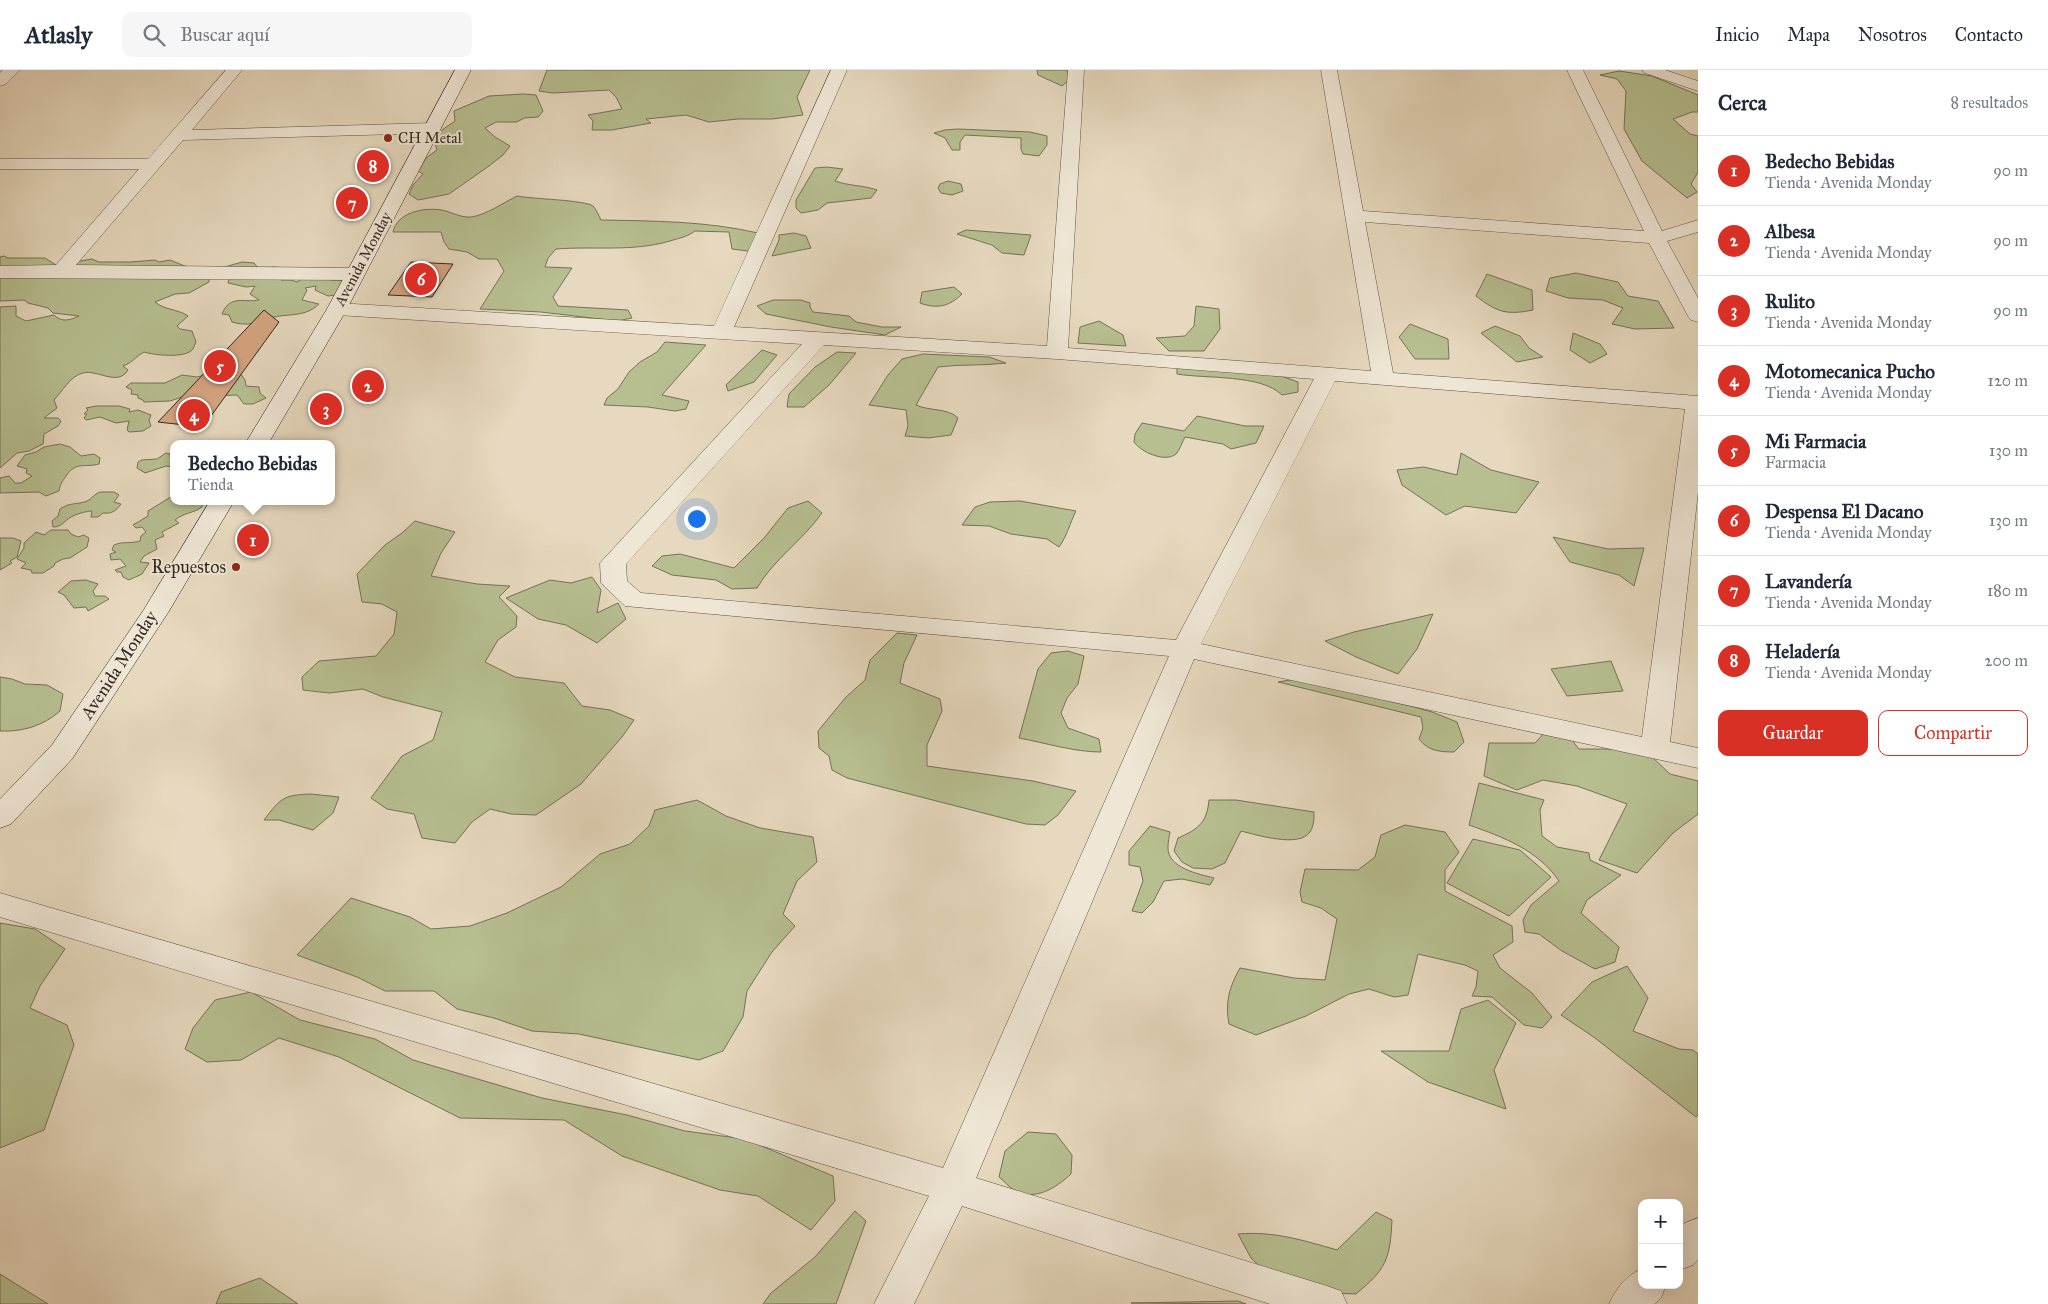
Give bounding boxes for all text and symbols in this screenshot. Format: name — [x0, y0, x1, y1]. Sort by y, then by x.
search box — [122, 12, 472, 57]
text: Atlasly — [25, 20, 92, 50]
icon: search — [140, 21, 168, 49]
text: Buscar aquí — [180, 23, 270, 46]
text: Inicio — [1715, 24, 1759, 46]
text: Mapa — [1787, 24, 1830, 46]
text: Nosotros — [1858, 24, 1927, 46]
text: Contacto — [1955, 24, 2023, 46]
text: Cerca — [1718, 90, 1767, 116]
text: 8 resultados — [1950, 93, 2028, 112]
place label: CH Metal — [398, 129, 463, 147]
marker: CH Metal — [382, 132, 394, 144]
pin: 8 — [357, 147, 389, 185]
text: Bedecho Bebidas — [1765, 150, 1895, 173]
text: 1 — [1731, 161, 1737, 180]
text: 90 m — [1993, 161, 2028, 180]
text: Tienda · Avenida Monday — [1765, 173, 1932, 192]
pin: 7 — [336, 184, 368, 222]
street label: Avenida Monday — [330, 208, 396, 310]
text: Albesa — [1765, 220, 1815, 243]
text: 2 — [1730, 231, 1738, 250]
text: 90 m — [1993, 231, 2028, 250]
text: Tienda · Avenida Monday — [1765, 243, 1932, 262]
pin: 6 — [405, 260, 437, 298]
text: Rulito — [1765, 290, 1815, 313]
text: 3 — [1731, 301, 1737, 320]
text: 90 m — [1993, 301, 2028, 320]
text: Tienda · Avenida Monday — [1765, 313, 1932, 332]
pin: 5 — [204, 347, 236, 385]
text: Motomecanica Pucho — [1765, 360, 1935, 383]
pin: 2 — [352, 367, 384, 405]
text: 4 — [1730, 371, 1738, 390]
text: 120 m — [1988, 371, 2028, 390]
text: Tienda · Avenida Monday — [1765, 383, 1932, 402]
pin: 3 — [310, 390, 342, 428]
pin: 4 — [178, 396, 210, 434]
text: Mi Farmacia — [1765, 430, 1866, 453]
popup — [170, 440, 335, 505]
text: 5 — [1730, 441, 1738, 460]
text: 130 m — [1989, 441, 2028, 460]
text: Bedecho Bebidas — [188, 452, 317, 475]
text: Farmacia — [1765, 453, 1826, 472]
text: Tienda — [188, 475, 233, 494]
text: Despensa El Dacano — [1765, 500, 1924, 523]
your location — [684, 506, 710, 532]
text: 6 — [1730, 511, 1738, 530]
text: 130 m — [1989, 511, 2028, 530]
pin: 1 — [237, 521, 269, 559]
text: Tienda · Avenida Monday — [1765, 523, 1932, 542]
place label: Repuestos — [151, 556, 226, 578]
marker: Repuestos — [230, 561, 242, 573]
text: Lavandería — [1765, 570, 1852, 593]
text: 7 — [1730, 581, 1738, 600]
text: 180 m — [1987, 581, 2028, 600]
text: Tienda · Avenida Monday — [1765, 593, 1932, 612]
street label: Avenida Monday — [75, 606, 162, 724]
text: Heladería — [1765, 640, 1840, 663]
text: 8 — [1730, 651, 1738, 670]
text: 200 m — [1985, 651, 2028, 670]
text: Tienda · Avenida Monday — [1765, 663, 1932, 682]
button: Guardar — [1718, 710, 1868, 756]
button: Compartir — [1878, 710, 2028, 756]
map controls — [1638, 1199, 1683, 1289]
button: + — [1638, 1199, 1683, 1244]
button: − — [1638, 1244, 1683, 1289]

